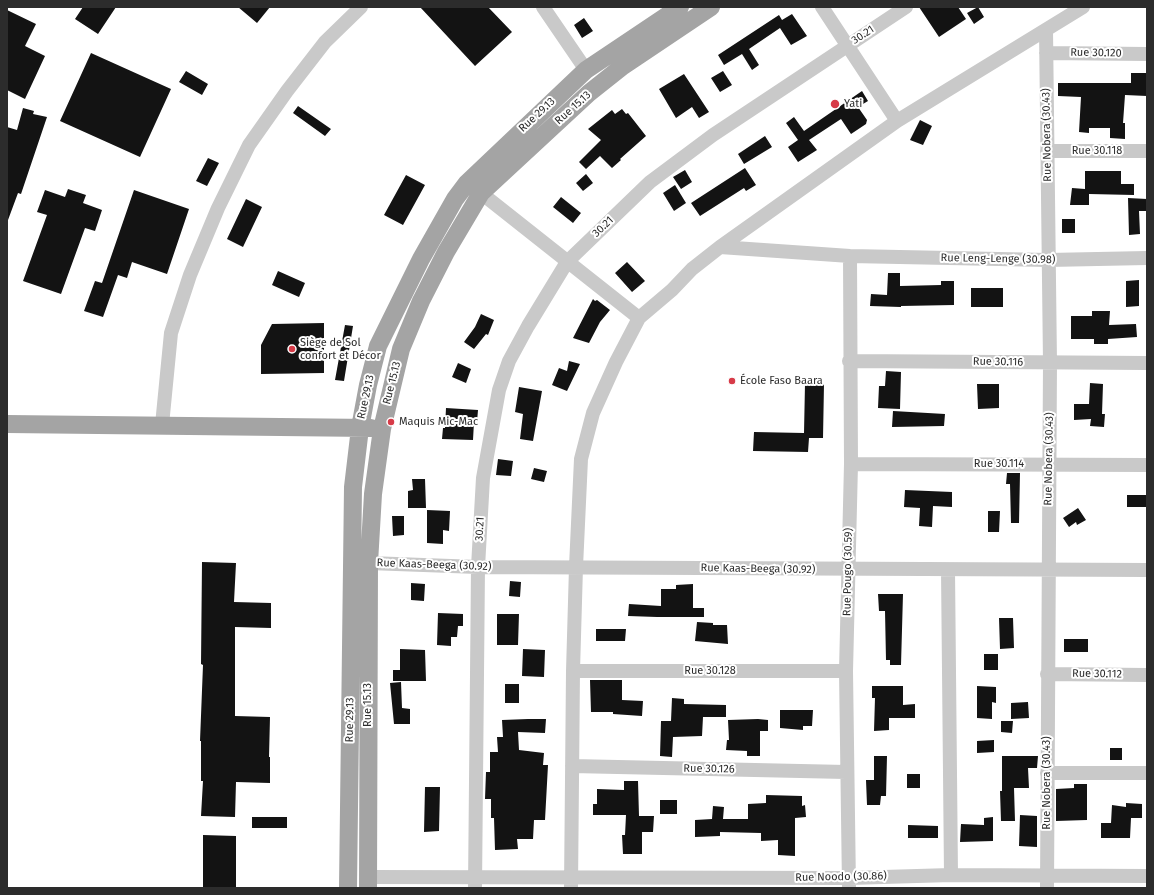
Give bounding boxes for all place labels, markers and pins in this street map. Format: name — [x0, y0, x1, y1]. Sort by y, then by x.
place label: Yati — [844, 97, 862, 111]
marker: Yati — [829, 98, 841, 110]
place label: Siège de Sol confort et Décor — [300, 336, 381, 362]
marker: Siège de Sol confort et Décor — [287, 344, 297, 354]
place label: École Faso Baara — [740, 374, 823, 388]
marker: École Faso Baara — [727, 376, 737, 386]
place label: Maquis Mic-Mac — [399, 415, 478, 429]
marker: Maquis Mic-Mac — [386, 417, 396, 427]

